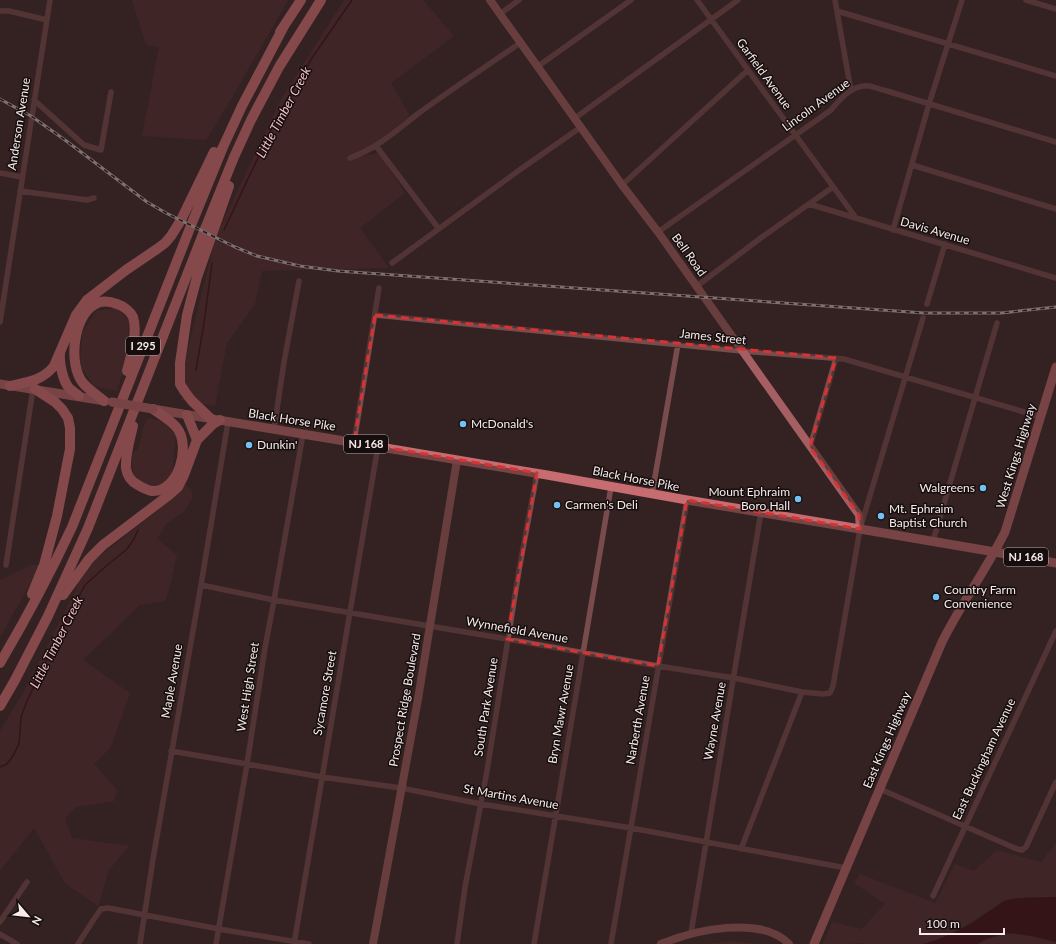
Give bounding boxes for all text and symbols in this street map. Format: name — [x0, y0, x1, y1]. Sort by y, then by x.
street label: Garfield Avenue — [734, 35, 795, 112]
water label: Little Timber Creek — [252, 63, 314, 160]
street label: Lincoln Avenue — [779, 75, 853, 134]
street label: Anderson Avenue — [4, 77, 33, 171]
street label: Davis Avenue — [899, 213, 972, 248]
street label: Bell Road — [669, 230, 710, 279]
street label: James Street — [679, 326, 748, 348]
road number: I 295 — [126, 337, 160, 355]
street label: West Kings Highway — [992, 401, 1039, 510]
street label: Black Horse Pike — [247, 405, 337, 434]
place label: McDonald's — [471, 416, 533, 431]
marker: McDonald's — [458, 419, 468, 429]
road number: NJ 168 — [344, 435, 388, 453]
place label: Dunkin' — [257, 437, 297, 452]
marker: Dunkin' — [244, 440, 254, 450]
street label: Black Horse Pike — [591, 463, 681, 494]
place label: Walgreens — [920, 480, 975, 495]
marker: Walgreens — [978, 483, 988, 493]
place label: Mount Ephraim Boro Hall — [708, 484, 790, 513]
marker: Mount Ephraim Boro Hall — [793, 494, 803, 504]
place label: Carmen's Deli — [565, 497, 638, 512]
marker: Carmen's Deli — [552, 500, 562, 510]
place label: Mt. Ephraim Baptist Church — [889, 501, 967, 530]
marker: Mt. Ephraim Baptist Church — [876, 511, 886, 521]
road number: NJ 168 — [1004, 548, 1048, 566]
place label: Country Farm Convenience — [944, 582, 1016, 611]
marker: Country Farm Convenience — [931, 592, 941, 602]
water label: Little Timber Creek — [26, 593, 86, 691]
street label: Wynnefield Avenue — [465, 613, 569, 646]
street label: Prospect Ridge Boulevard — [385, 632, 424, 768]
street label: West High Street — [233, 641, 262, 733]
street label: Maple Avenue — [158, 643, 185, 719]
street label: Sycamore Street — [310, 649, 339, 736]
street label: South Park Avenue — [470, 656, 501, 757]
street label: Bryn Mawr Avenue — [544, 663, 577, 765]
street label: Narberth Avenue — [622, 674, 653, 766]
street label: Wayne Avenue — [700, 681, 729, 761]
street label: East Kings Highway — [859, 688, 914, 790]
street label: East Buckingham Avenue — [949, 696, 1018, 822]
street label: St Martins Avenue — [462, 781, 560, 812]
north arrow — [8, 896, 48, 936]
scale bar — [920, 910, 1004, 936]
text: N — [30, 914, 45, 928]
text: 100 m — [926, 916, 960, 931]

